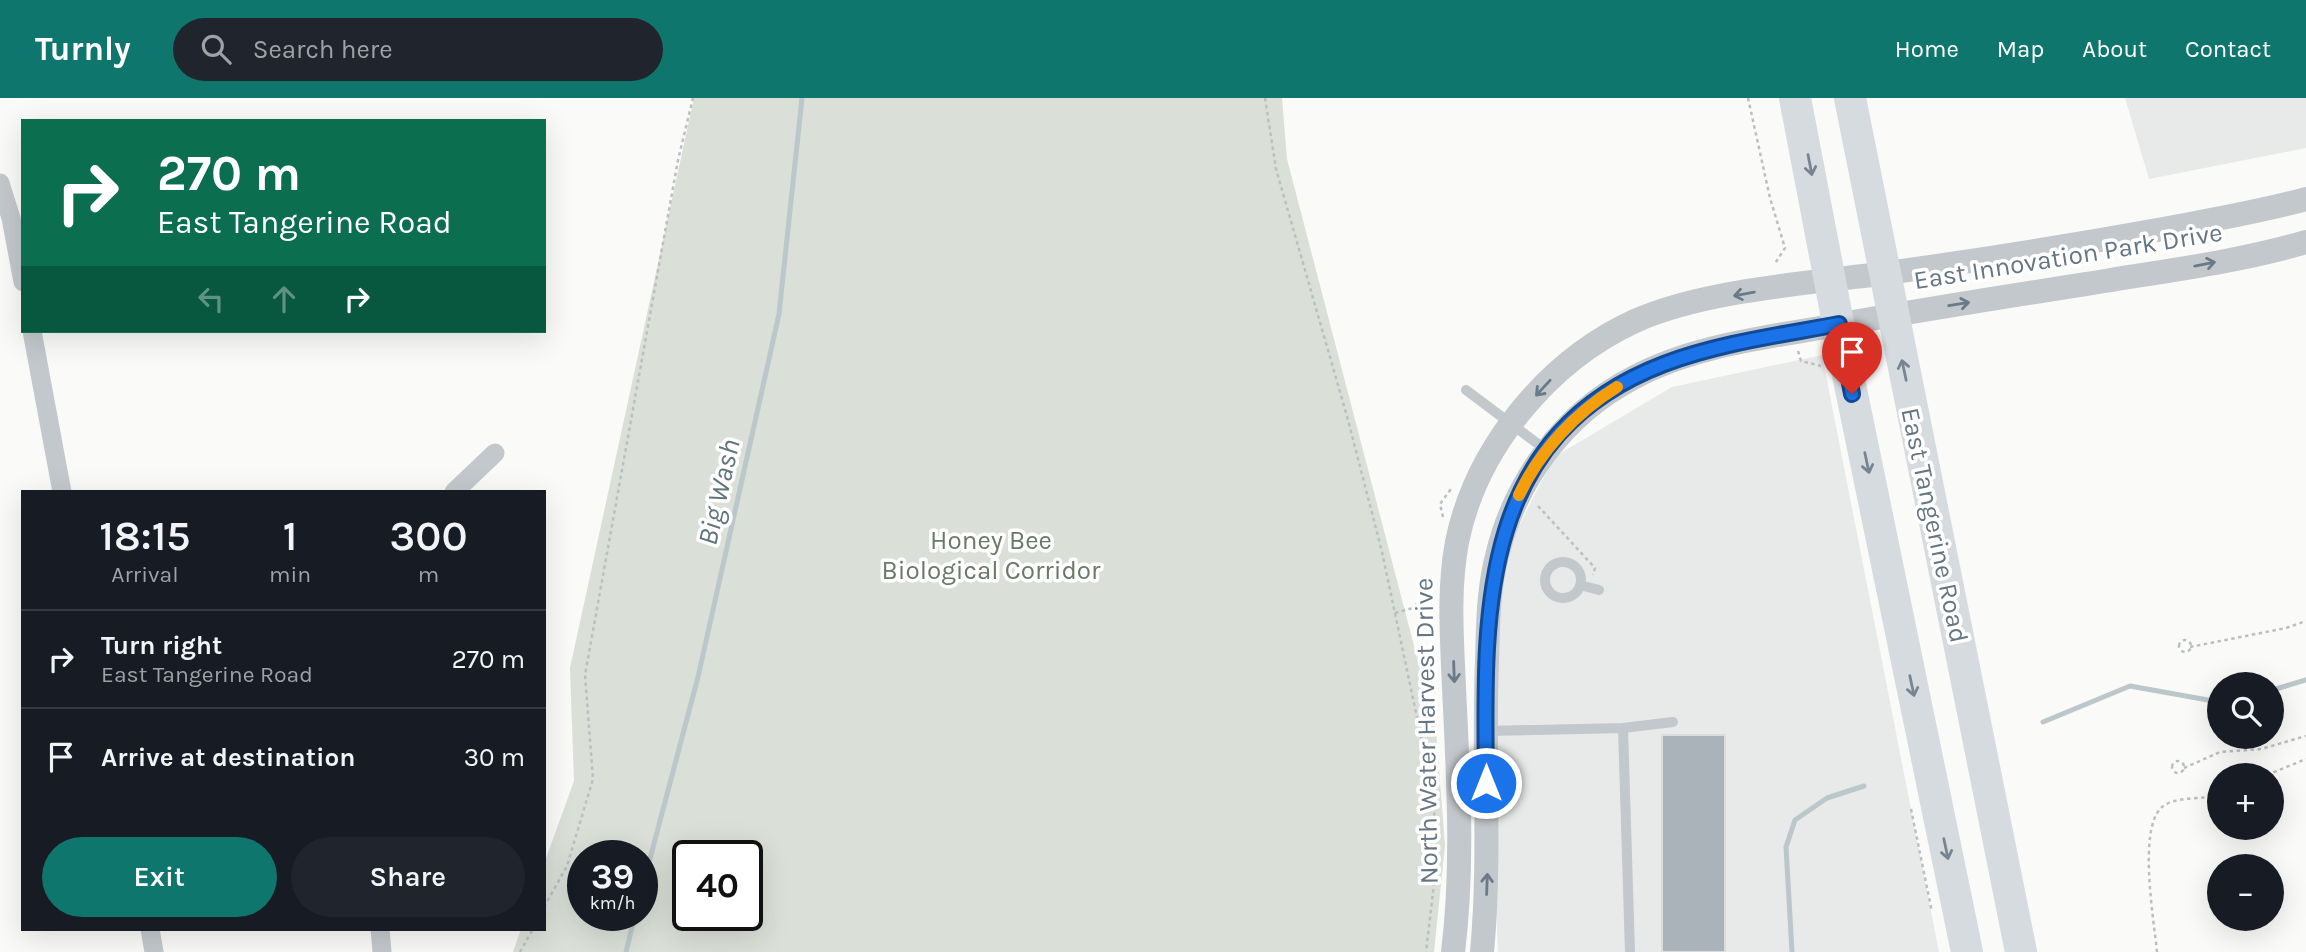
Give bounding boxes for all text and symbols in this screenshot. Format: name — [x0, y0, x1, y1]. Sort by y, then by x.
search box — [173, 18, 663, 81]
text: Turnly — [35, 30, 131, 68]
icon: search — [197, 30, 235, 68]
text: Search here — [253, 34, 393, 65]
text: Home — [1895, 35, 1959, 63]
text: Map — [1997, 35, 2044, 63]
text: About — [2082, 35, 2147, 63]
text: Contact — [2185, 35, 2271, 63]
text: 270 m — [157, 145, 301, 202]
icon: right — [42, 147, 133, 238]
one-way arrow — [1804, 153, 1817, 176]
text: East Tangerine Road — [157, 204, 452, 241]
street label: East Innovation Park Drive — [1912, 217, 2225, 296]
one-way arrow — [2193, 257, 2216, 270]
icon: left — [192, 280, 230, 318]
icon: ahead — [265, 280, 303, 318]
icon: right — [338, 280, 376, 318]
one-way arrow — [1733, 288, 1756, 301]
one-way arrow — [1947, 297, 1970, 310]
pin — [1822, 322, 1882, 394]
icon: arrive — [1833, 333, 1871, 371]
one-way arrow — [1896, 359, 1910, 382]
one-way arrow — [1534, 379, 1551, 396]
street label: East Tangerine Road — [1894, 405, 1975, 645]
water label: Big Wash — [690, 436, 747, 548]
one-way arrow — [1860, 451, 1874, 474]
text: 18:15 — [99, 511, 191, 561]
text: 1 — [283, 511, 297, 561]
text: 300 — [390, 511, 468, 561]
park label: Honey Bee Biological Corridor — [882, 525, 1101, 586]
text: Arrival — [111, 561, 179, 588]
text: min — [269, 561, 311, 588]
text: m — [418, 561, 439, 588]
street label: North Water Harvest Drive — [1408, 578, 1445, 884]
text: Turn right — [101, 630, 222, 661]
icon: right — [42, 640, 80, 678]
text: 270 m — [452, 644, 525, 675]
one-way arrow — [1447, 660, 1460, 683]
text: East Tangerine Road — [101, 661, 313, 688]
map controls — [2207, 672, 2284, 931]
button: search — [2207, 672, 2284, 749]
one-way arrow — [1906, 674, 1920, 697]
icon: arrive — [42, 738, 80, 776]
text: Arrive at destination — [101, 742, 355, 773]
text: 30 m — [464, 742, 525, 773]
position arrow — [1449, 746, 1523, 820]
button: + — [2207, 763, 2284, 840]
button: Exit — [42, 837, 277, 917]
button: Share — [291, 837, 525, 917]
one-way arrow — [1939, 837, 1953, 860]
speed limit sign: 40 — [672, 840, 763, 931]
button: − — [2207, 854, 2284, 931]
text: 39 — [591, 856, 634, 897]
one-way arrow — [1480, 873, 1493, 896]
text: km/h — [590, 892, 635, 914]

